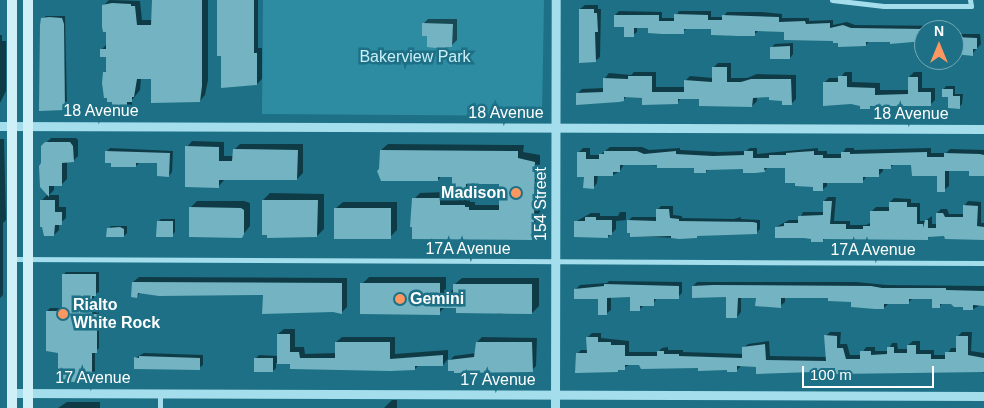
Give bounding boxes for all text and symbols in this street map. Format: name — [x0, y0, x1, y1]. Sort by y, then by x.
north arrow — [914, 20, 964, 70]
text: N — [934, 23, 944, 39]
park label: Bakerview Park — [359, 47, 471, 67]
street label: 18 Avenue — [63, 101, 139, 121]
street label: 18 Avenue — [468, 103, 544, 123]
street label: 18 Avenue — [873, 104, 949, 124]
street label: 154 Street — [531, 167, 551, 241]
place label: Madison — [441, 183, 506, 203]
marker: Madison — [510, 187, 522, 199]
street label: 17A Avenue — [425, 239, 511, 259]
street label: 17A Avenue — [830, 240, 916, 260]
place label: Gemini — [410, 289, 464, 309]
marker: Gemini — [394, 293, 406, 305]
place label: Rialto White Rock — [73, 295, 160, 333]
marker: Rialto White Rock — [57, 308, 69, 320]
scale bar — [804, 356, 936, 388]
text: 100 m — [810, 366, 852, 383]
street label: 17 Avenue — [55, 368, 131, 388]
street label: 17 Avenue — [460, 370, 536, 390]

